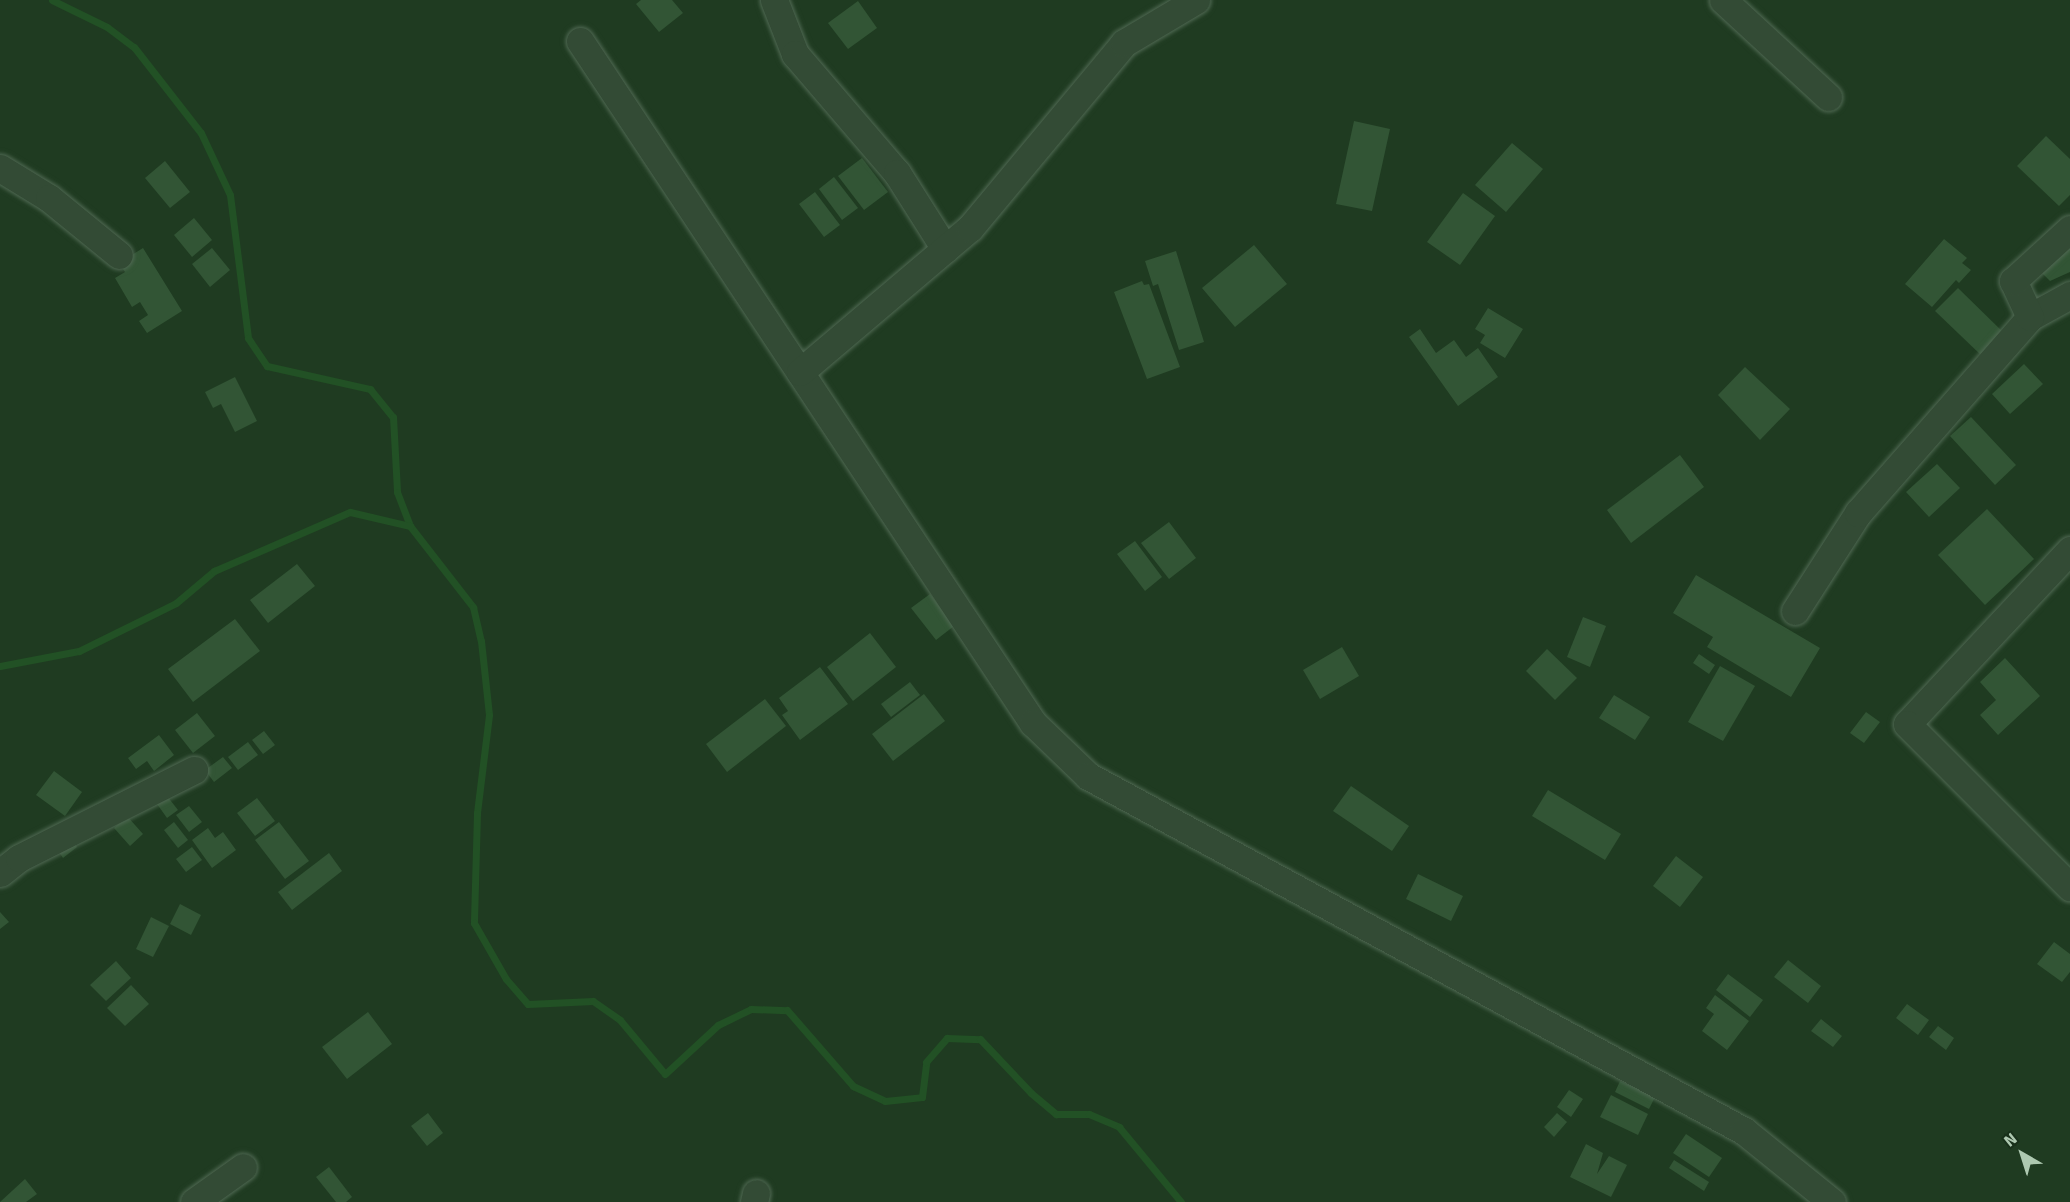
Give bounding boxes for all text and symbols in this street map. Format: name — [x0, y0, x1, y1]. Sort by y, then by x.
north arrow — [1992, 1124, 2052, 1184]
text: N — [2000, 1129, 2021, 1151]

